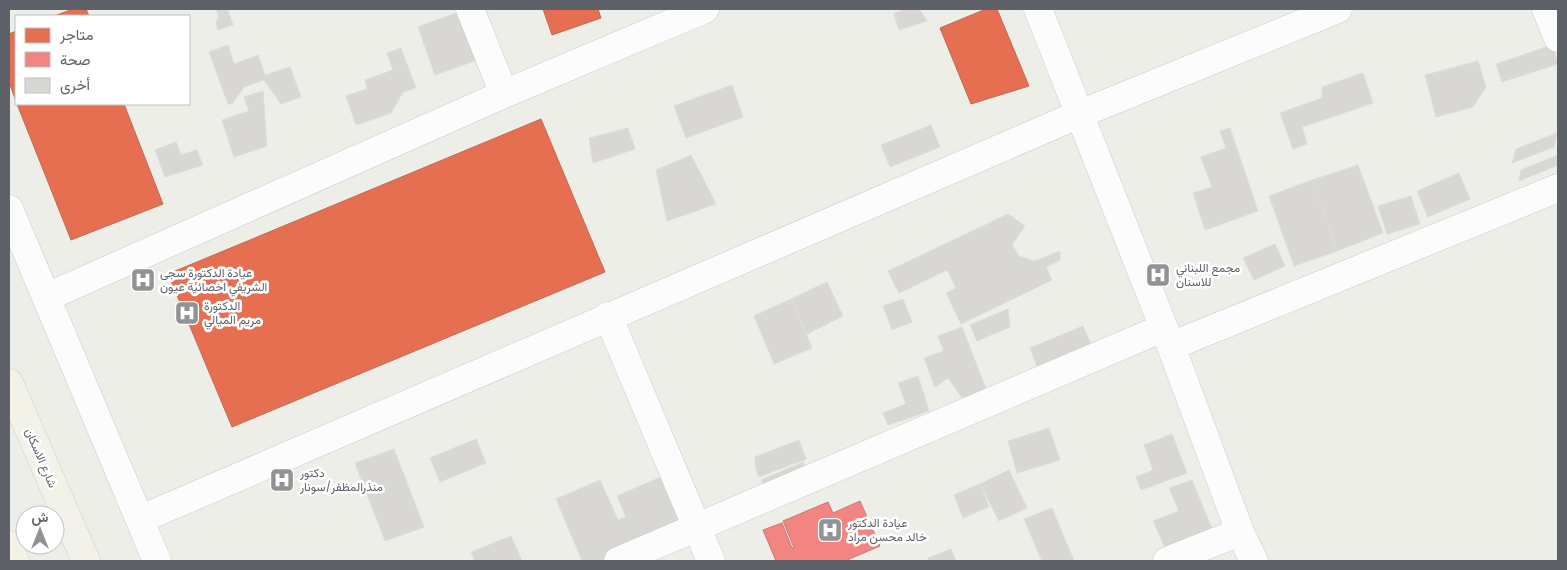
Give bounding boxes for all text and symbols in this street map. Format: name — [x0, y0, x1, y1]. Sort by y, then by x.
legend — [15, 15, 190, 105]
text: متاجر — [59, 26, 94, 44]
text: صحة — [60, 51, 91, 69]
text: أخرى — [60, 76, 90, 95]
place label: مجمع اللبناني للاسنان — [1176, 261, 1240, 289]
hospital icon: مجمع اللبناني للاسنان — [1145, 262, 1171, 288]
place label: عيادة الدكتورة سجى الشريفي اخصائية عيون — [160, 266, 267, 297]
hospital icon: عيادة الدكتورة سجى الشريفي اخصائية عيون — [130, 267, 156, 293]
place label: الدكتورة مريم الميالي — [204, 299, 261, 330]
hospital icon: الدكتورة مريم الميالي — [174, 300, 200, 326]
street label: شارع الاسكان — [20, 426, 60, 491]
place label: دكتور منذرالمظفر/سونار — [299, 466, 383, 495]
hospital icon: دكتور منذرالمظفر/سونار — [269, 467, 295, 493]
north arrow — [15, 505, 65, 555]
text: ش — [32, 509, 49, 526]
place label: عيادة الدكتور خالد محسن مراد — [847, 516, 927, 545]
hospital icon: عيادة الدكتور خالد محسن مراد — [817, 517, 843, 543]

